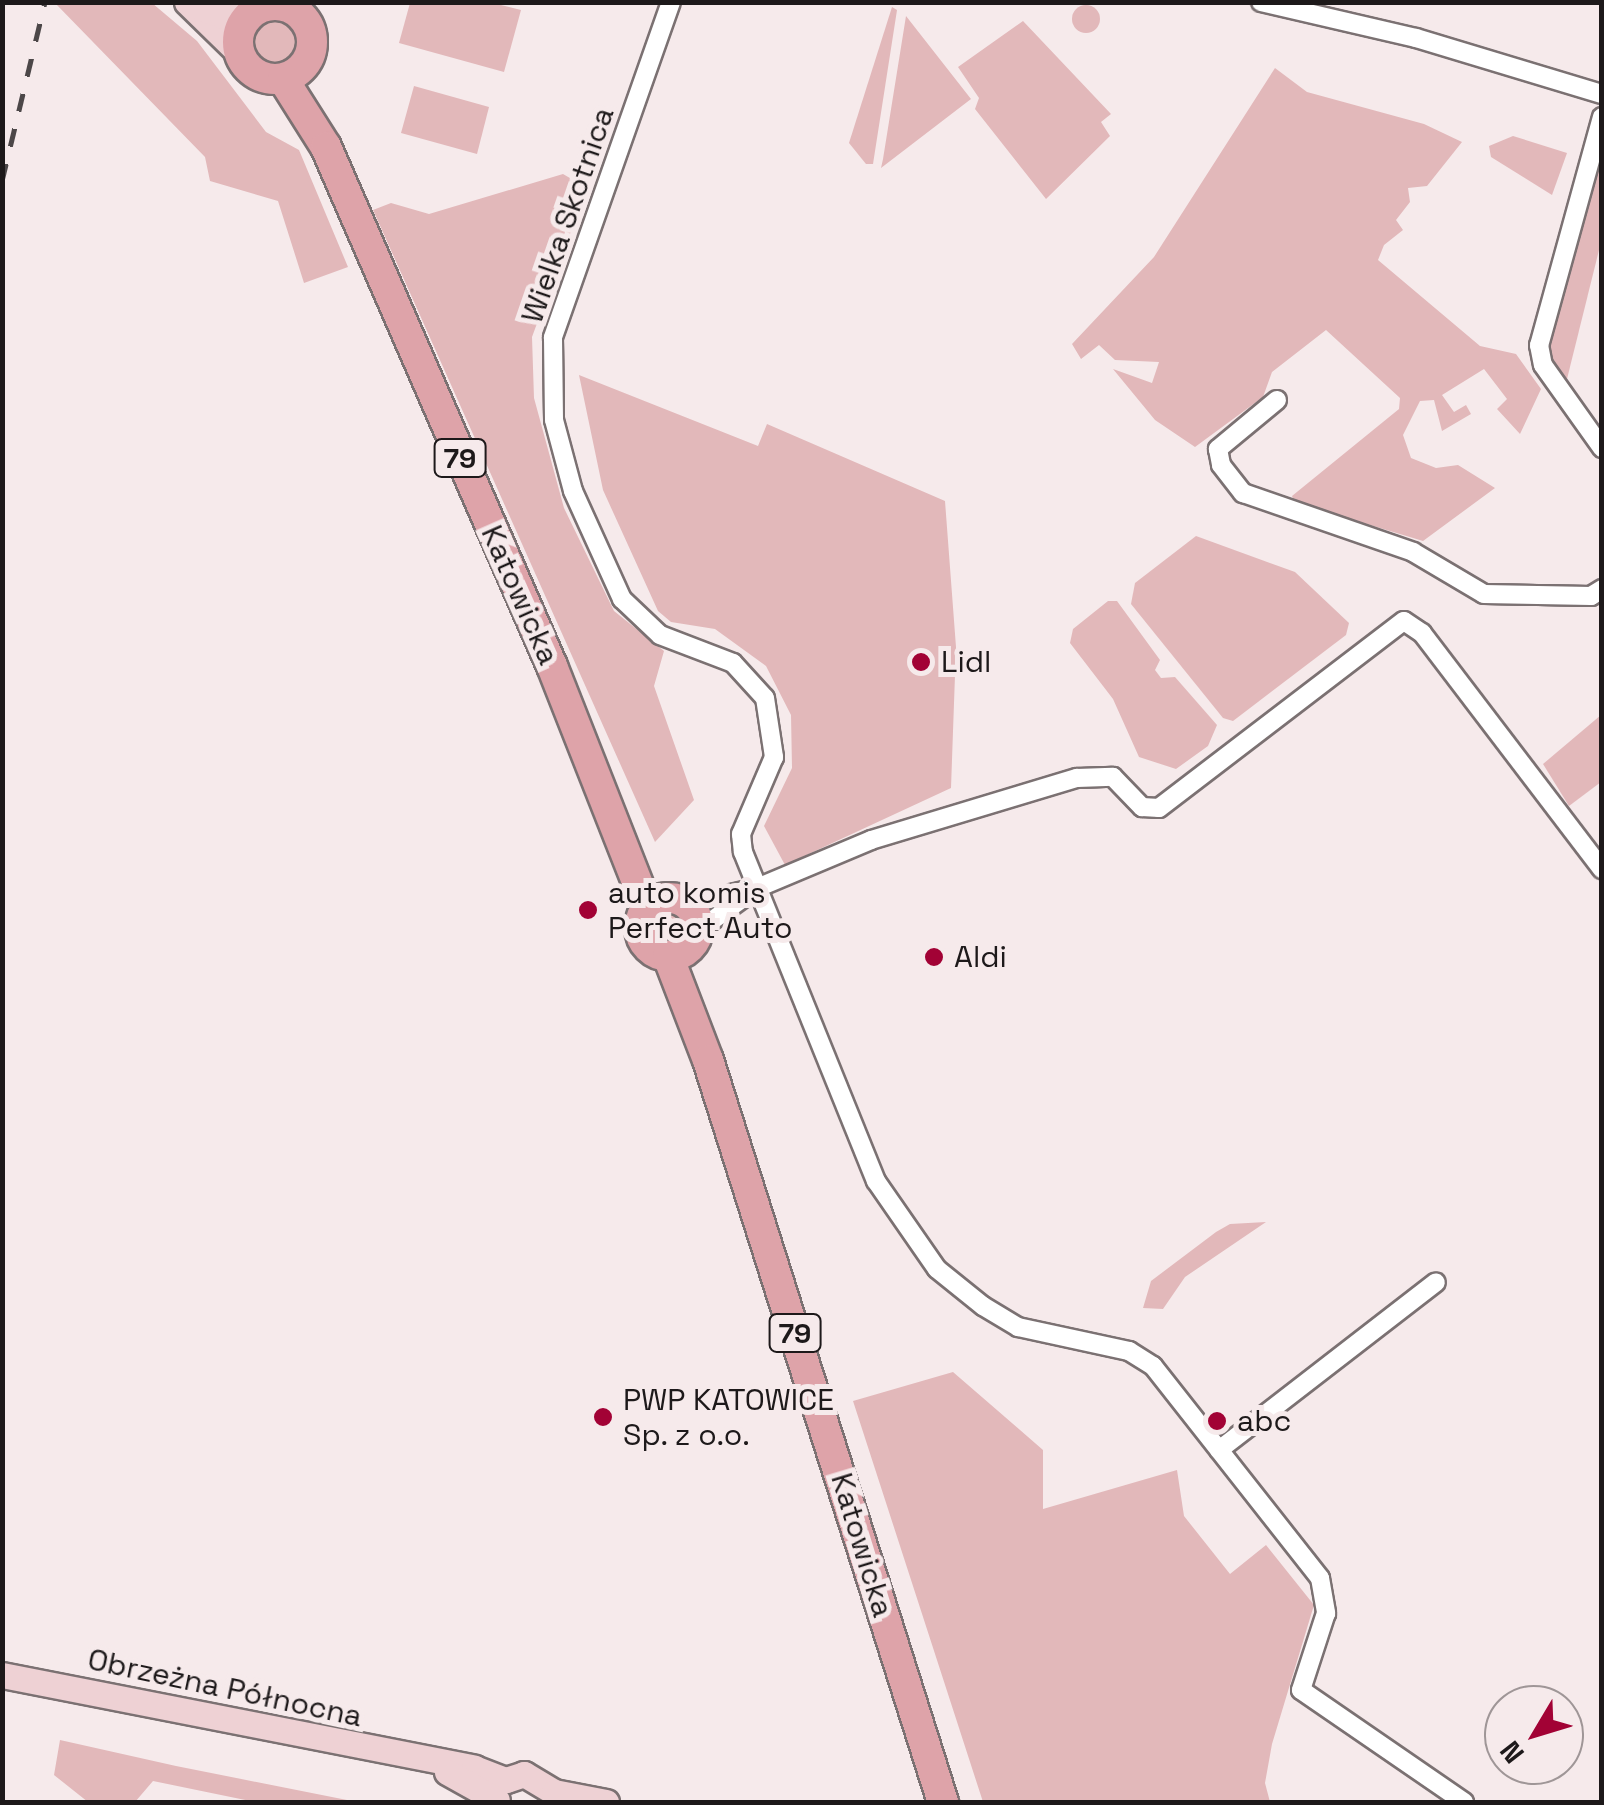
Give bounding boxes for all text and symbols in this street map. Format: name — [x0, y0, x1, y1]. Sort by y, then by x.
street label: Wielka Skotnica — [514, 102, 622, 328]
road number: 79 — [432, 435, 488, 481]
street label: Katowicka — [473, 520, 567, 670]
place label: Lidl — [941, 644, 991, 680]
marker: Lidl — [910, 651, 932, 673]
place label: auto komis Perfect Auto — [608, 875, 793, 946]
marker: auto komis Perfect Auto — [577, 899, 599, 921]
place label: Aldi — [954, 939, 1007, 975]
marker: Aldi — [923, 946, 945, 968]
road number: 79 — [768, 1310, 822, 1356]
place label: PWP KATOWICE Sp. z o.o. — [623, 1382, 834, 1452]
place label: abc — [1237, 1403, 1292, 1439]
marker: PWP KATOWICE Sp. z o.o. — [592, 1406, 614, 1428]
marker: abc — [1206, 1410, 1228, 1432]
street label: Katowicka — [823, 1469, 901, 1621]
street label: Obrzeżna Północna — [85, 1641, 365, 1735]
north arrow — [1484, 1685, 1584, 1785]
text: N — [1492, 1734, 1532, 1771]

